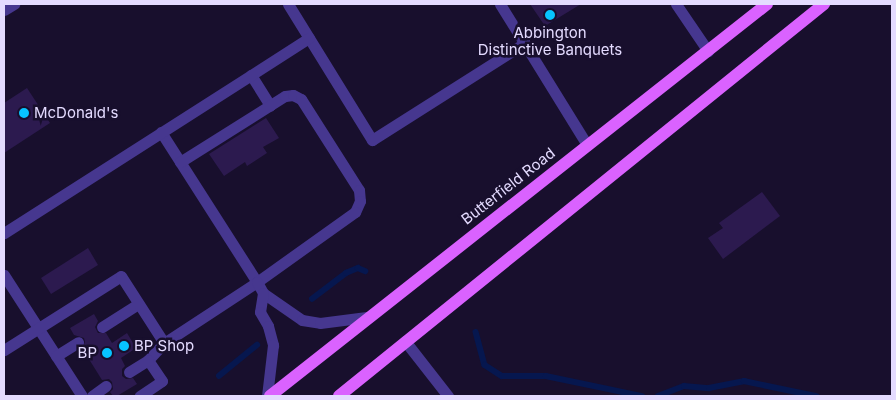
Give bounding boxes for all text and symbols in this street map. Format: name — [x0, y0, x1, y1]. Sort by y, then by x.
marker: Abbington Distinctive Banquets — [544, 9, 556, 21]
place label: Abbington Distinctive Banquets — [478, 23, 622, 58]
place label: McDonald's — [34, 104, 118, 122]
marker: McDonald's — [18, 107, 30, 119]
street label: Butterfield Road — [458, 144, 558, 228]
place label: BP Shop — [134, 337, 194, 355]
marker: BP Shop — [118, 340, 130, 352]
place label: BP — [78, 344, 97, 362]
marker: BP — [101, 347, 113, 359]

